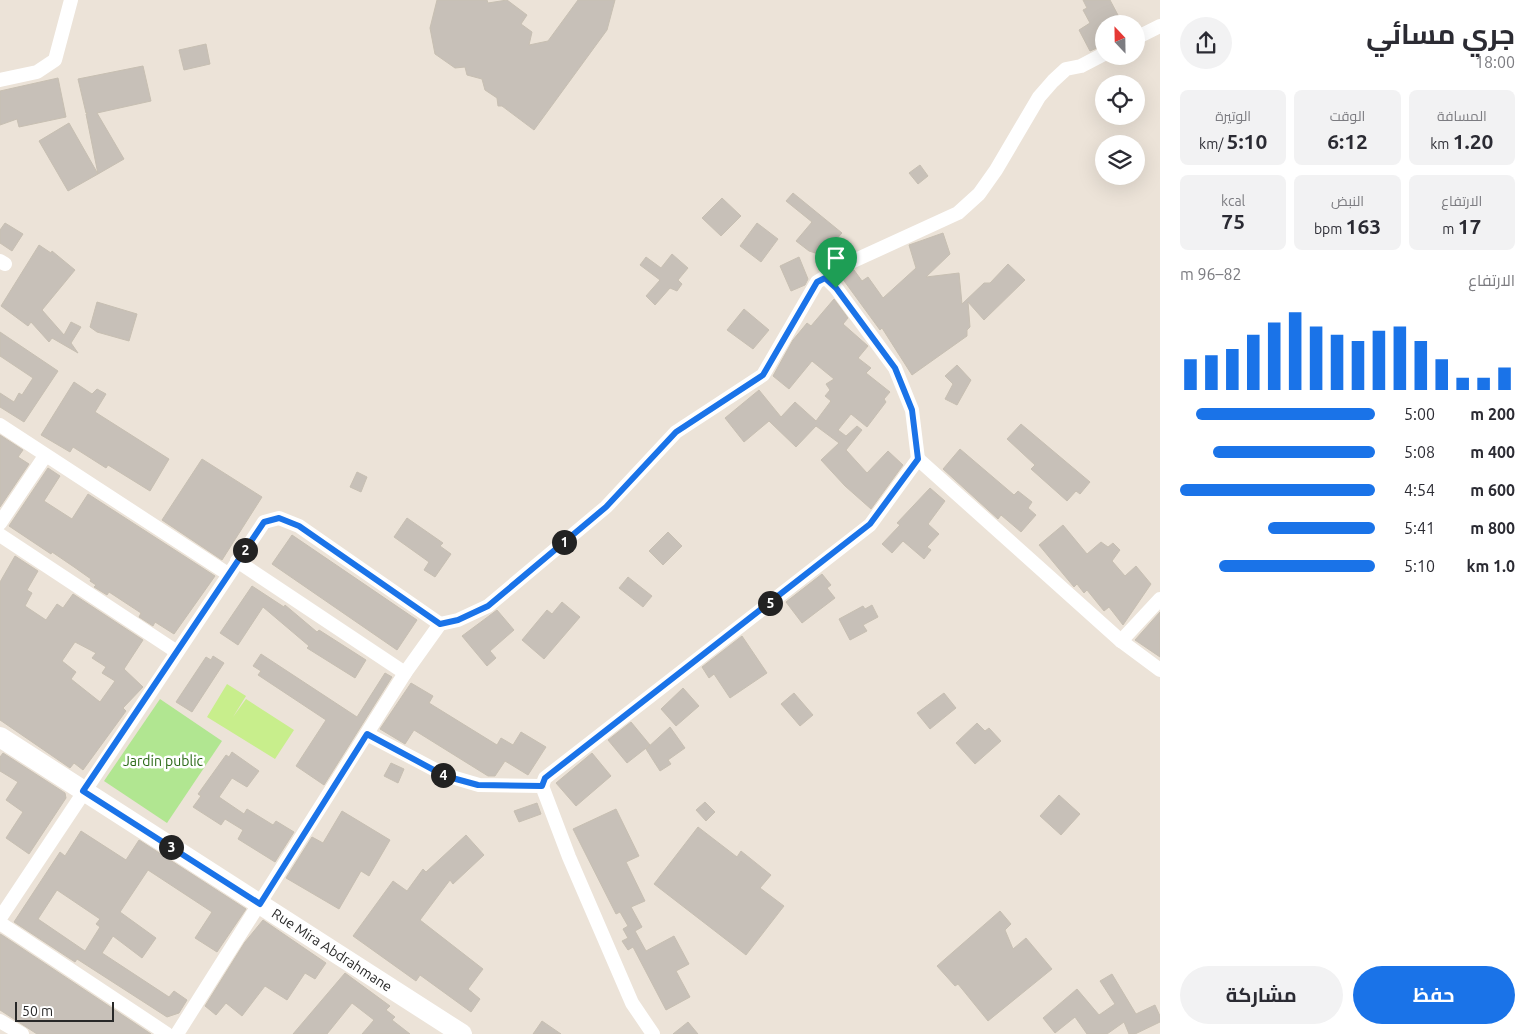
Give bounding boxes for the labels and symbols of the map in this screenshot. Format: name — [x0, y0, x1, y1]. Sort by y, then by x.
north arrow — [1095, 15, 1145, 65]
pin — [815, 237, 857, 288]
pin: 1 — [552, 530, 576, 554]
pin: 2 — [232, 538, 258, 562]
pin: 5 — [758, 590, 782, 616]
park label: Jardin public — [123, 753, 204, 769]
pin: 4 — [430, 762, 456, 788]
pin: 3 — [158, 834, 184, 860]
street label: Rue Mira Abdrahmane — [269, 905, 395, 995]
scale bar — [15, 999, 114, 1022]

